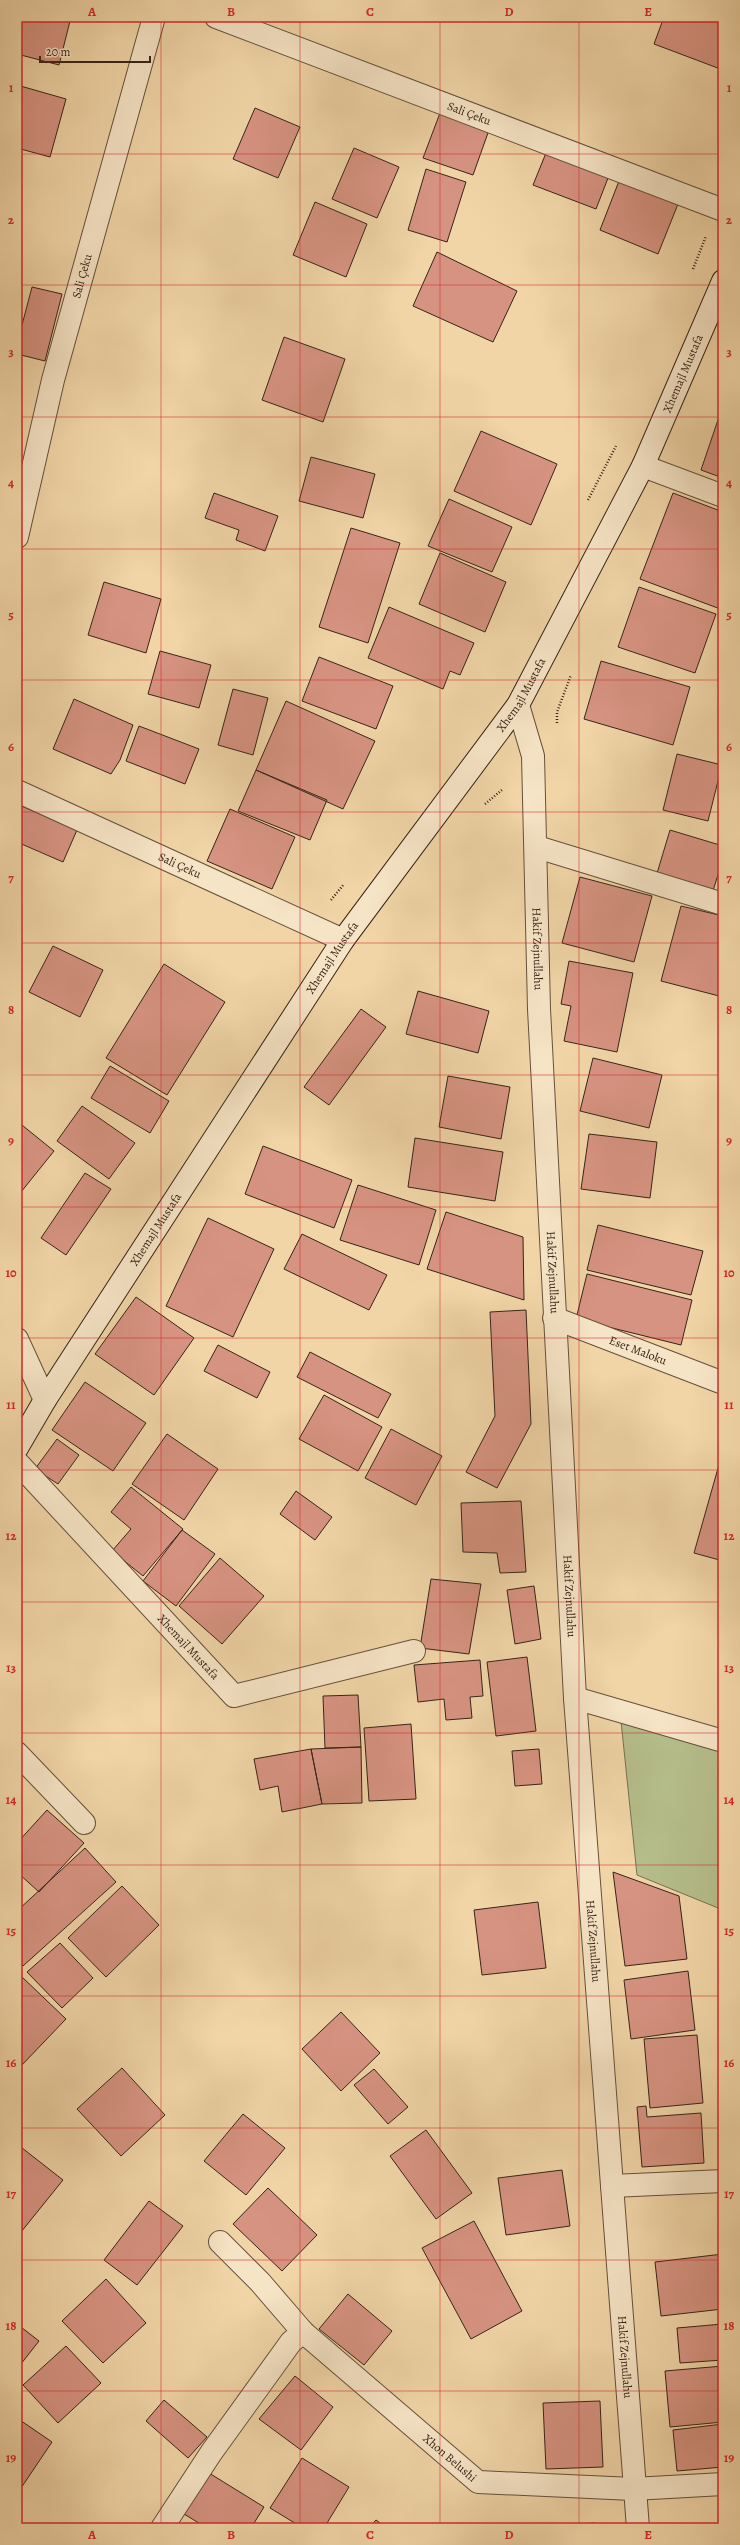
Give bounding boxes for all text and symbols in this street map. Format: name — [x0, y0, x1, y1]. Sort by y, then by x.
text: A — [87, 3, 97, 20]
text: B — [227, 3, 235, 20]
text: C — [366, 3, 374, 20]
text: D — [504, 3, 514, 20]
text: E — [644, 3, 652, 20]
scale bar — [40, 38, 150, 64]
text: 20 m — [46, 44, 70, 60]
text: 1 — [9, 79, 14, 96]
text: 1 — [727, 79, 732, 96]
street label: Sali Çeku — [445, 98, 494, 129]
text: 2 — [8, 211, 15, 228]
text: 2 — [726, 211, 733, 228]
street label: Sali Çeku — [68, 251, 96, 300]
street label: Xhemajl Mustafa — [659, 332, 707, 415]
text: 3 — [8, 343, 14, 360]
text: 3 — [726, 343, 732, 360]
text: 4 — [8, 474, 14, 491]
text: 4 — [726, 474, 732, 491]
text: 5 — [8, 606, 14, 623]
text: 5 — [726, 606, 732, 623]
street label: Xhemajl Mustafa — [493, 655, 550, 735]
text: 6 — [8, 738, 14, 755]
text: 6 — [726, 738, 732, 755]
street label: Sali Çeku — [156, 849, 204, 882]
text: 7 — [8, 869, 14, 886]
text: 7 — [726, 869, 732, 886]
street label: Hakif Zejnullahu — [529, 907, 547, 991]
street label: Xhemajl Mustafa — [302, 918, 362, 997]
text: 8 — [8, 1001, 14, 1018]
text: 8 — [726, 1001, 732, 1018]
text: 9 — [8, 1132, 14, 1149]
text: 9 — [726, 1132, 732, 1149]
street label: Xhemajl Mustafa — [126, 1189, 185, 1269]
street label: Hakif Zejnullahu — [543, 1231, 563, 1315]
text: 10 — [5, 1264, 17, 1281]
text: 10 — [723, 1264, 735, 1281]
street label: Eset Maloku — [607, 1332, 670, 1369]
text: 11 — [6, 1396, 16, 1413]
text: 11 — [724, 1396, 734, 1413]
text: 12 — [6, 1527, 17, 1544]
text: 12 — [724, 1527, 735, 1544]
street label: Hakif Zejnullahu — [560, 1554, 580, 1638]
street label: Xhemajl Mustafa — [154, 1611, 223, 1683]
text: 13 — [6, 1659, 17, 1676]
text: 13 — [724, 1659, 735, 1676]
text: 14 — [6, 1791, 16, 1808]
text: 14 — [724, 1791, 734, 1808]
street label: Hakif Zejnullahu — [582, 1899, 605, 1983]
text: 15 — [6, 1922, 17, 1939]
text: 15 — [724, 1922, 735, 1939]
text: 16 — [6, 2054, 16, 2071]
text: 16 — [724, 2054, 734, 2071]
text: 17 — [6, 2185, 17, 2202]
text: 17 — [724, 2185, 735, 2202]
street label: Hakif Zejnullahu — [614, 2315, 636, 2399]
text: 18 — [6, 2317, 16, 2334]
text: 18 — [724, 2317, 734, 2334]
street label: Xhon Belushi — [420, 2430, 480, 2485]
text: 19 — [6, 2449, 16, 2466]
text: 19 — [724, 2449, 734, 2466]
text: A — [87, 2526, 97, 2543]
text: B — [227, 2526, 235, 2543]
text: C — [366, 2526, 374, 2543]
text: D — [504, 2526, 514, 2543]
text: E — [644, 2526, 652, 2543]

